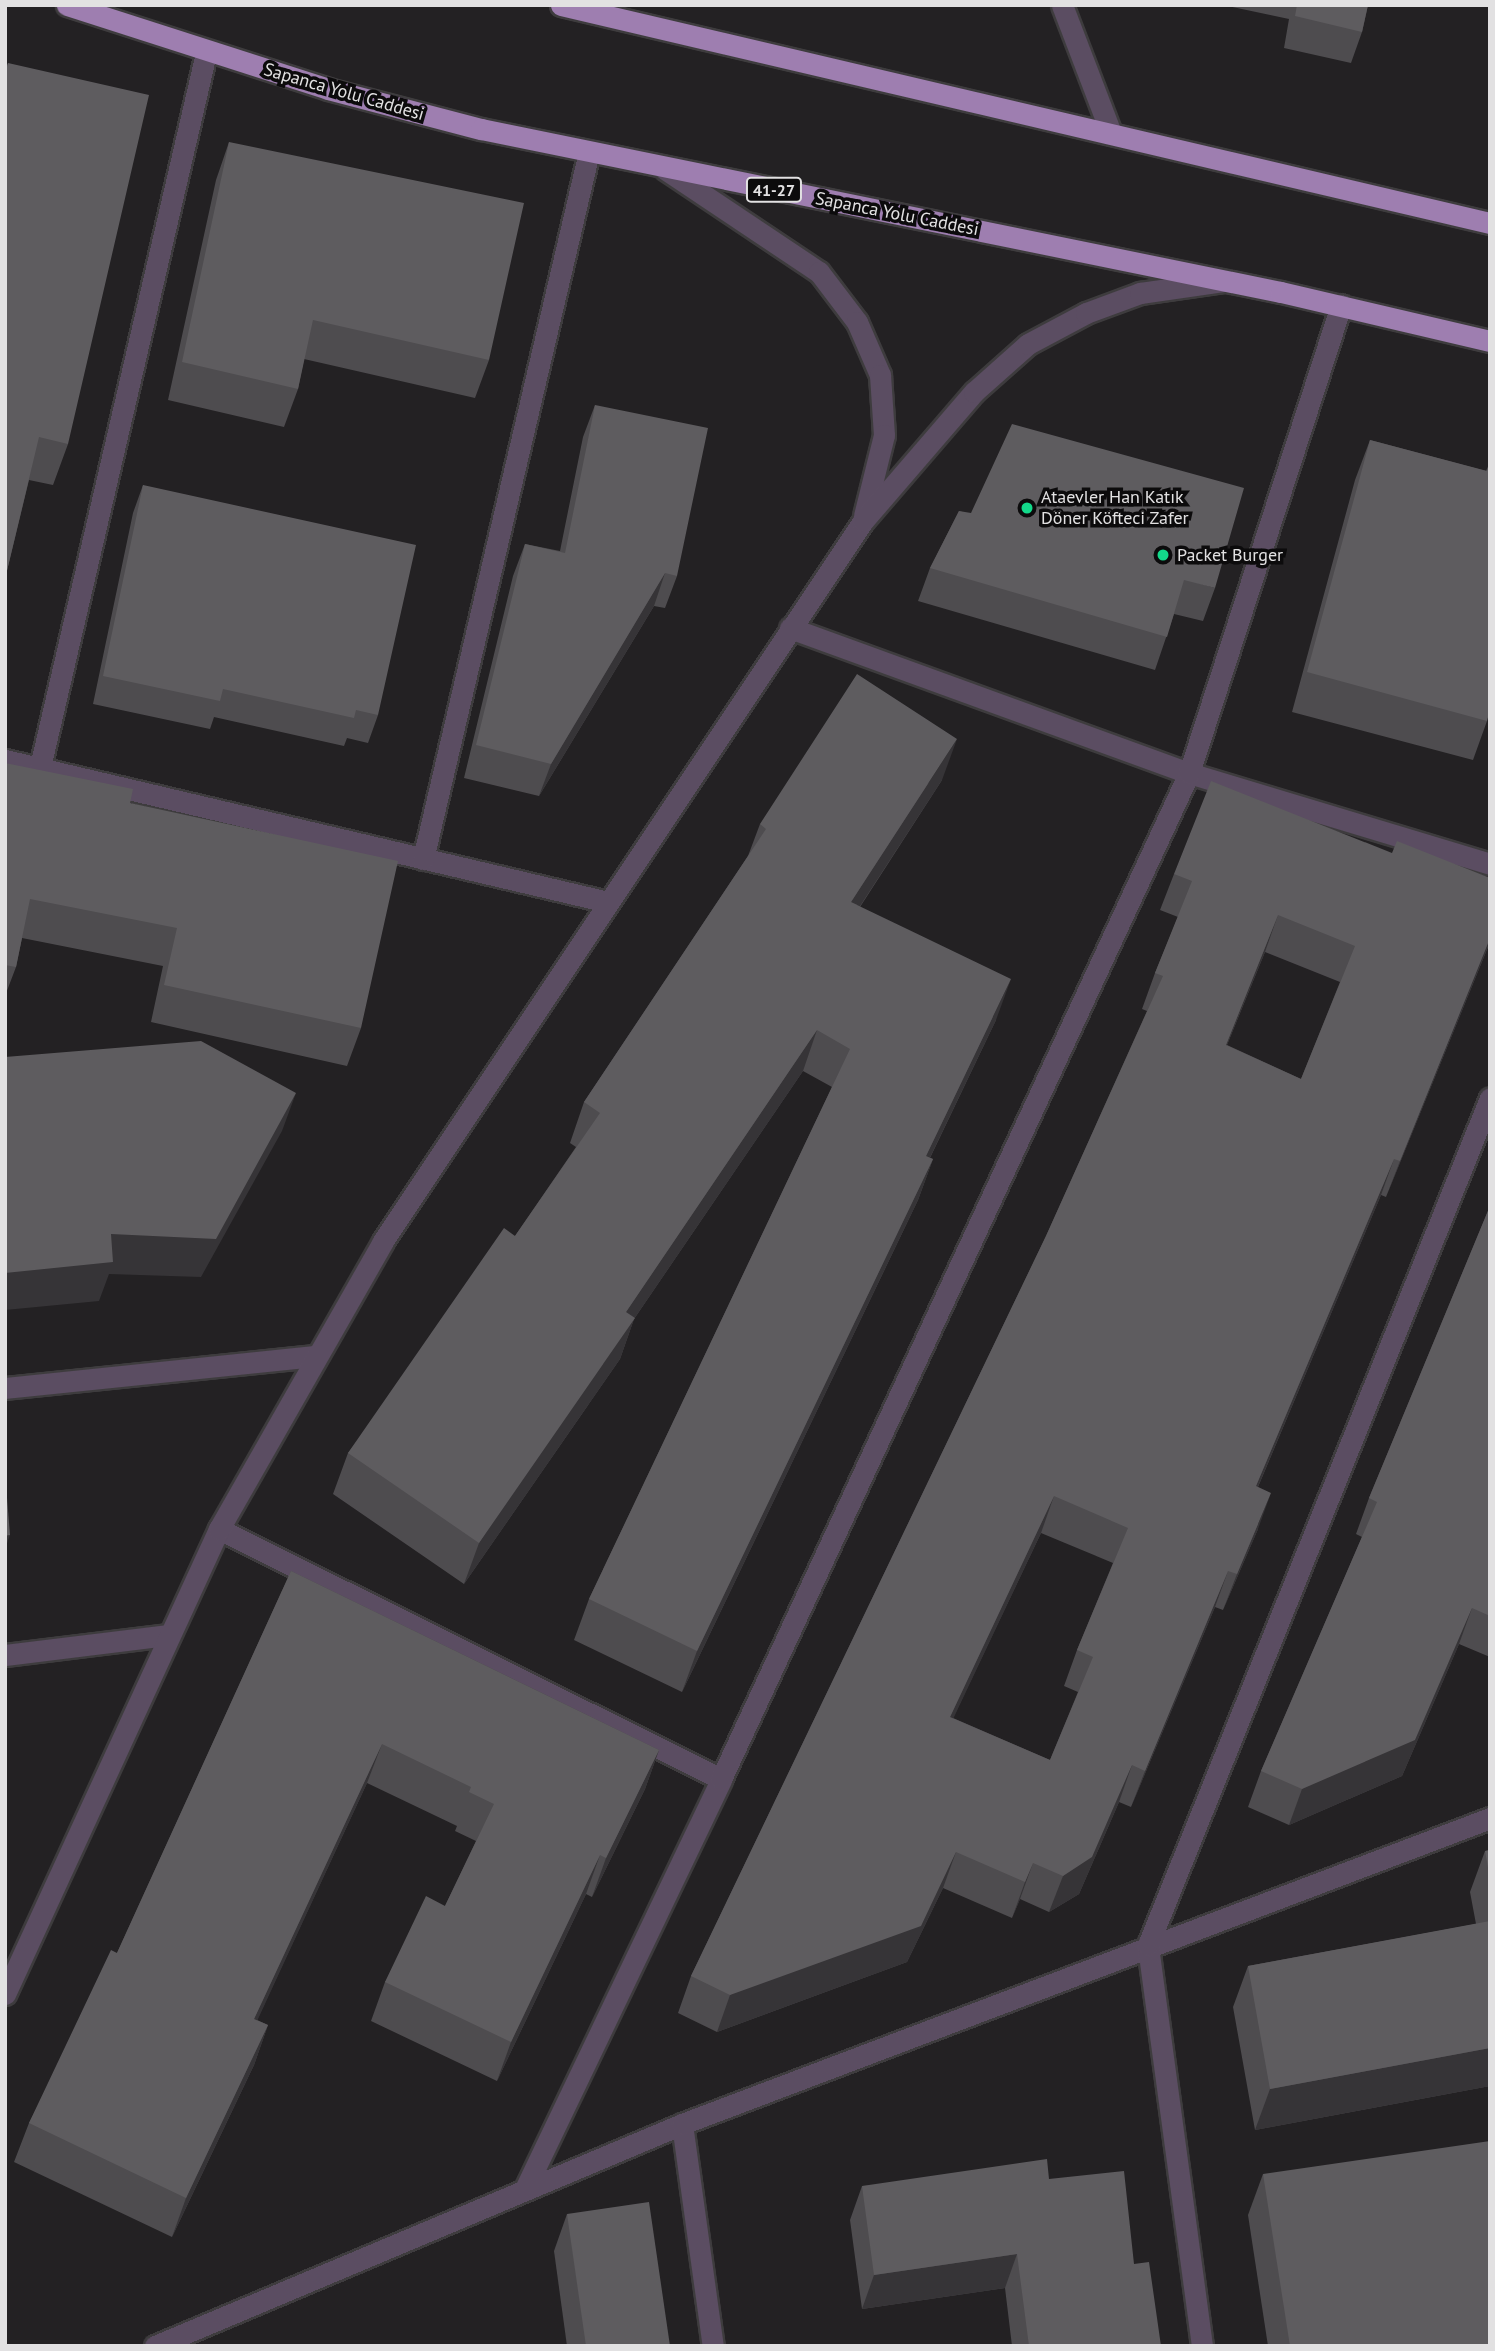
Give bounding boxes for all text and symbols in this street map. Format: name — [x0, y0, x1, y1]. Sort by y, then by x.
street label: Sapanca Yolu Caddesi — [261, 59, 427, 125]
road number: 41-27 — [744, 178, 804, 202]
street label: Sapanca Yolu Caddesi — [813, 188, 981, 240]
place label: Ataevler Han Katık Döner Köfteci Zafer — [1041, 487, 1189, 530]
marker: Ataevler Han Katık Döner Köfteci Zafer — [1019, 500, 1035, 516]
place label: Packet Burger — [1177, 544, 1283, 566]
marker: Packet Burger — [1155, 547, 1171, 563]

